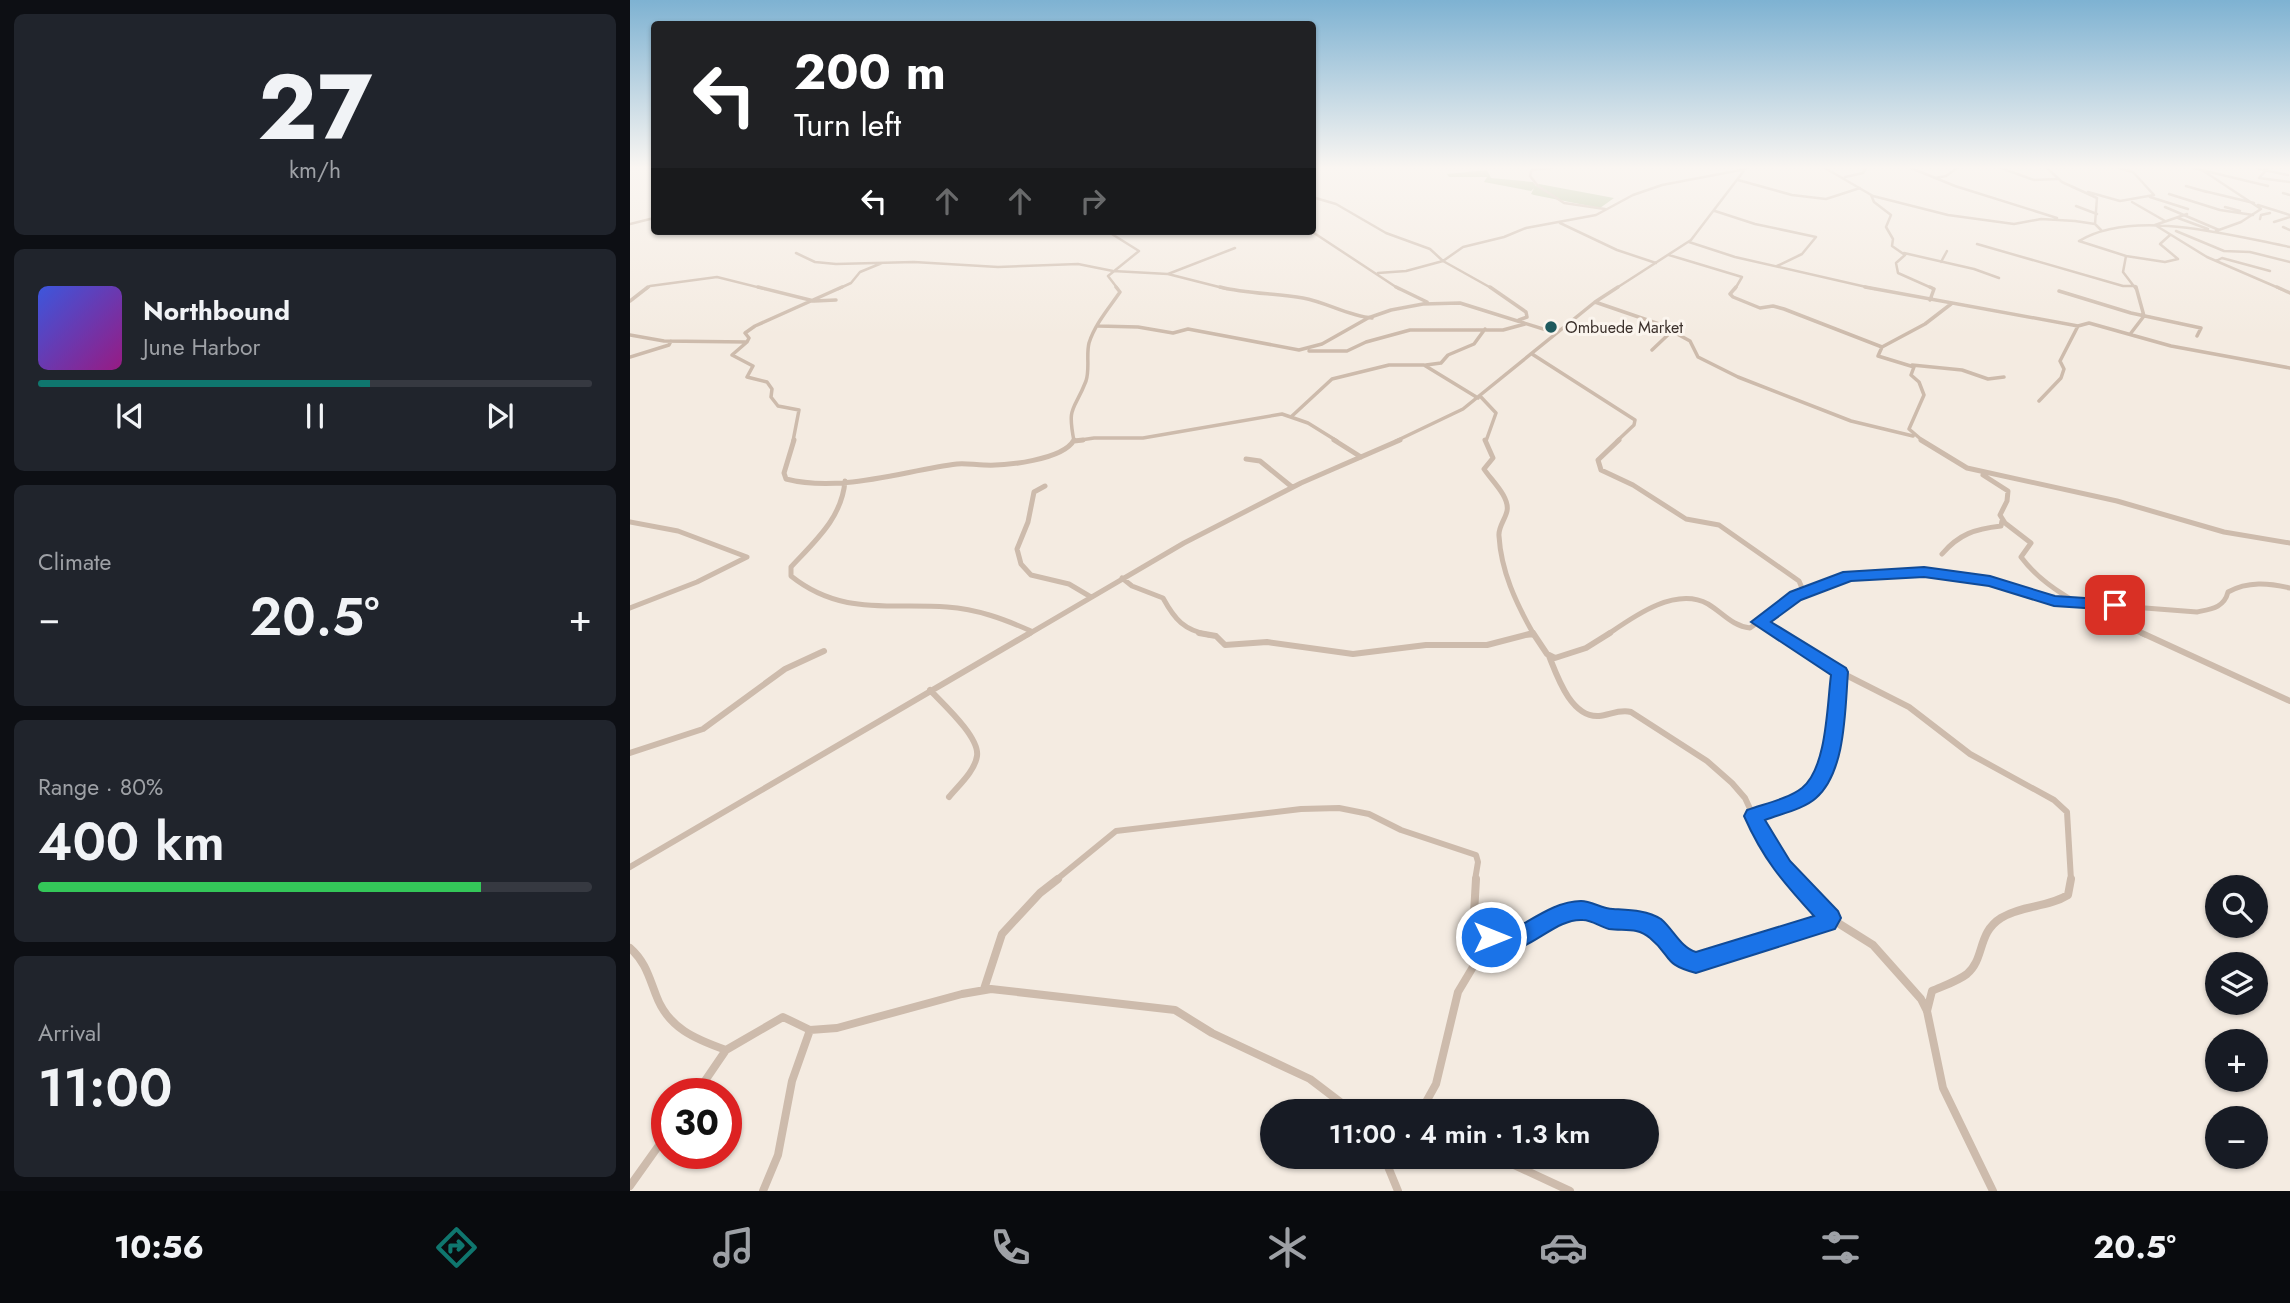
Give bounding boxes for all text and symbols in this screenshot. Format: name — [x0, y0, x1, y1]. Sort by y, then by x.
text: 200 m — [794, 37, 946, 107]
text: 27 — [258, 42, 372, 173]
icon: left — [679, 49, 770, 140]
text: Turn left — [794, 102, 901, 148]
text: km/h — [289, 153, 341, 187]
icon: left — [855, 182, 893, 220]
icon: ahead — [928, 182, 966, 220]
icon: ahead — [1001, 182, 1039, 220]
icon: right — [1074, 182, 1112, 220]
text: Northbound — [143, 292, 290, 330]
place label: Ombuede Market — [1565, 316, 1683, 339]
marker: Ombuede Market — [1543, 319, 1559, 335]
text: June Harbor — [143, 330, 260, 364]
icon: previous — [111, 397, 149, 435]
icon: pause — [296, 397, 334, 435]
icon: next — [481, 397, 519, 435]
text: Climate — [38, 545, 111, 579]
pin — [2085, 575, 2145, 635]
text: 20.5° — [250, 579, 379, 655]
icon: arrive — [2096, 586, 2134, 624]
text: − — [38, 590, 60, 645]
text: + — [569, 590, 592, 645]
text: Range · 80% — [38, 770, 163, 804]
text: 400 km — [38, 804, 225, 880]
map controls — [2205, 875, 2268, 1169]
button: search — [2205, 875, 2268, 938]
position arrow — [1454, 900, 1528, 974]
button: layers — [2205, 952, 2268, 1015]
text: Arrival — [38, 1016, 101, 1050]
button: + — [2205, 1029, 2268, 1092]
text: 11:00 — [38, 1050, 172, 1126]
speed limit sign: 30 — [651, 1078, 742, 1169]
button: − — [2205, 1106, 2268, 1169]
text: 11:00 · 4 min · 1.3 km — [1329, 1115, 1590, 1153]
icon: directions — [432, 1223, 481, 1272]
icon: music — [709, 1223, 758, 1272]
icon: phone — [986, 1223, 1035, 1272]
icon: climate — [1263, 1223, 1312, 1272]
icon: car — [1539, 1223, 1588, 1272]
icon: filters — [1816, 1223, 1865, 1272]
text: 10:56 — [114, 1224, 204, 1270]
text: 20.5° — [2093, 1224, 2176, 1270]

